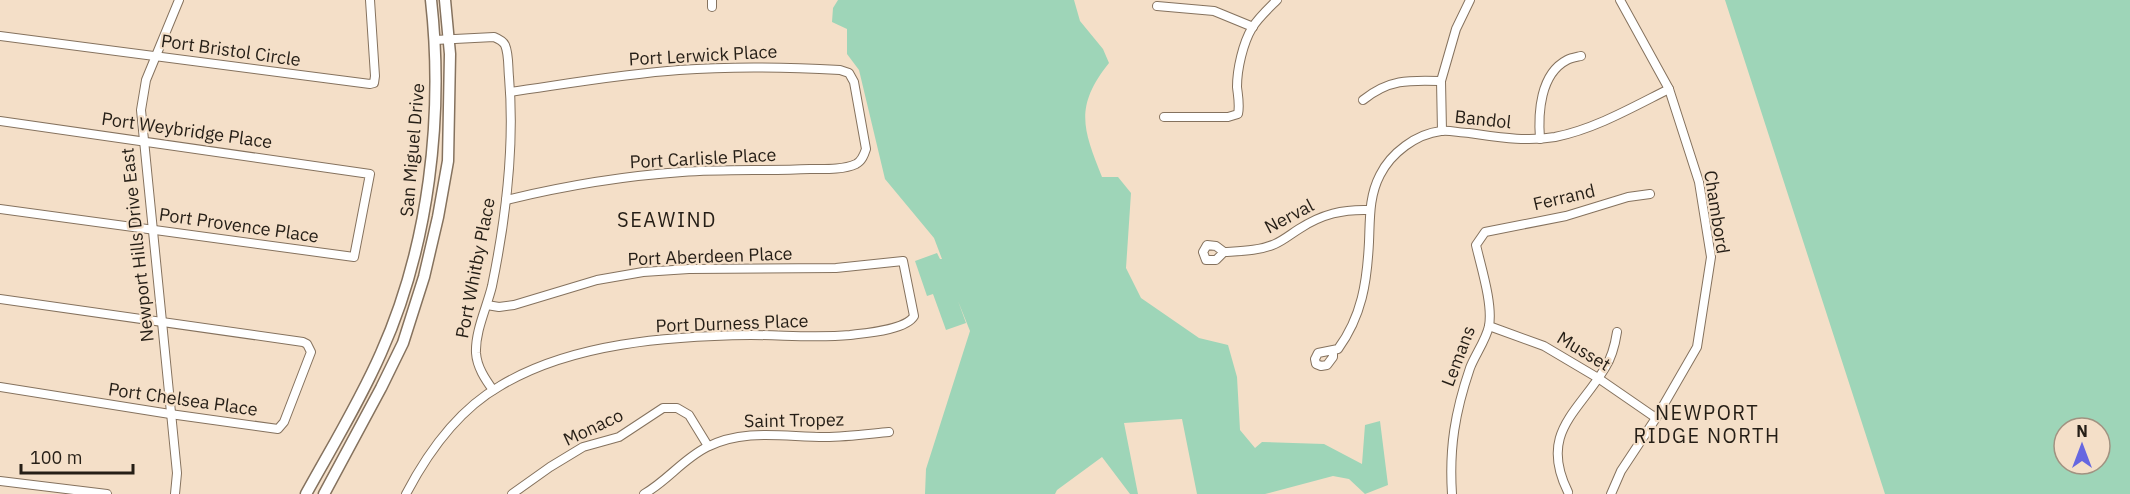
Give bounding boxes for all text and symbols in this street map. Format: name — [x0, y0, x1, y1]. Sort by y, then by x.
street label: Port Bristol Circle — [160, 29, 302, 71]
street label: Port Lerwick Place — [628, 40, 778, 70]
street label: San Miguel Drive — [395, 82, 429, 218]
street label: Bandol — [1453, 105, 1513, 133]
street label: Port Weybridge Place — [100, 107, 274, 153]
street label: Port Carlisle Place — [629, 143, 777, 173]
street label: Newport Hills Drive East — [115, 147, 159, 343]
street label: Chambord — [1699, 169, 1735, 255]
street label: Ferrand — [1531, 179, 1597, 215]
street label: Nerval — [1260, 193, 1318, 239]
street label: Port Whitby Place — [450, 196, 500, 340]
street label: Port Provence Place — [158, 202, 321, 248]
district label: SEAWIND — [617, 206, 717, 233]
street label: Port Aberdeen Place — [627, 242, 793, 270]
street label: Port Durness Place — [655, 309, 809, 337]
street label: Lemans — [1436, 322, 1480, 390]
street label: Musset — [1553, 326, 1615, 376]
street label: Port Chelsea Place — [107, 377, 259, 421]
district label: NEWPORT RIDGE NORTH — [1633, 399, 1781, 449]
street label: Monaco — [559, 403, 627, 451]
street label: Saint Tropez — [744, 408, 844, 432]
north arrow — [2052, 416, 2112, 476]
text: N — [2076, 421, 2088, 441]
scale bar — [21, 437, 134, 475]
text: 100 m — [30, 446, 82, 469]

